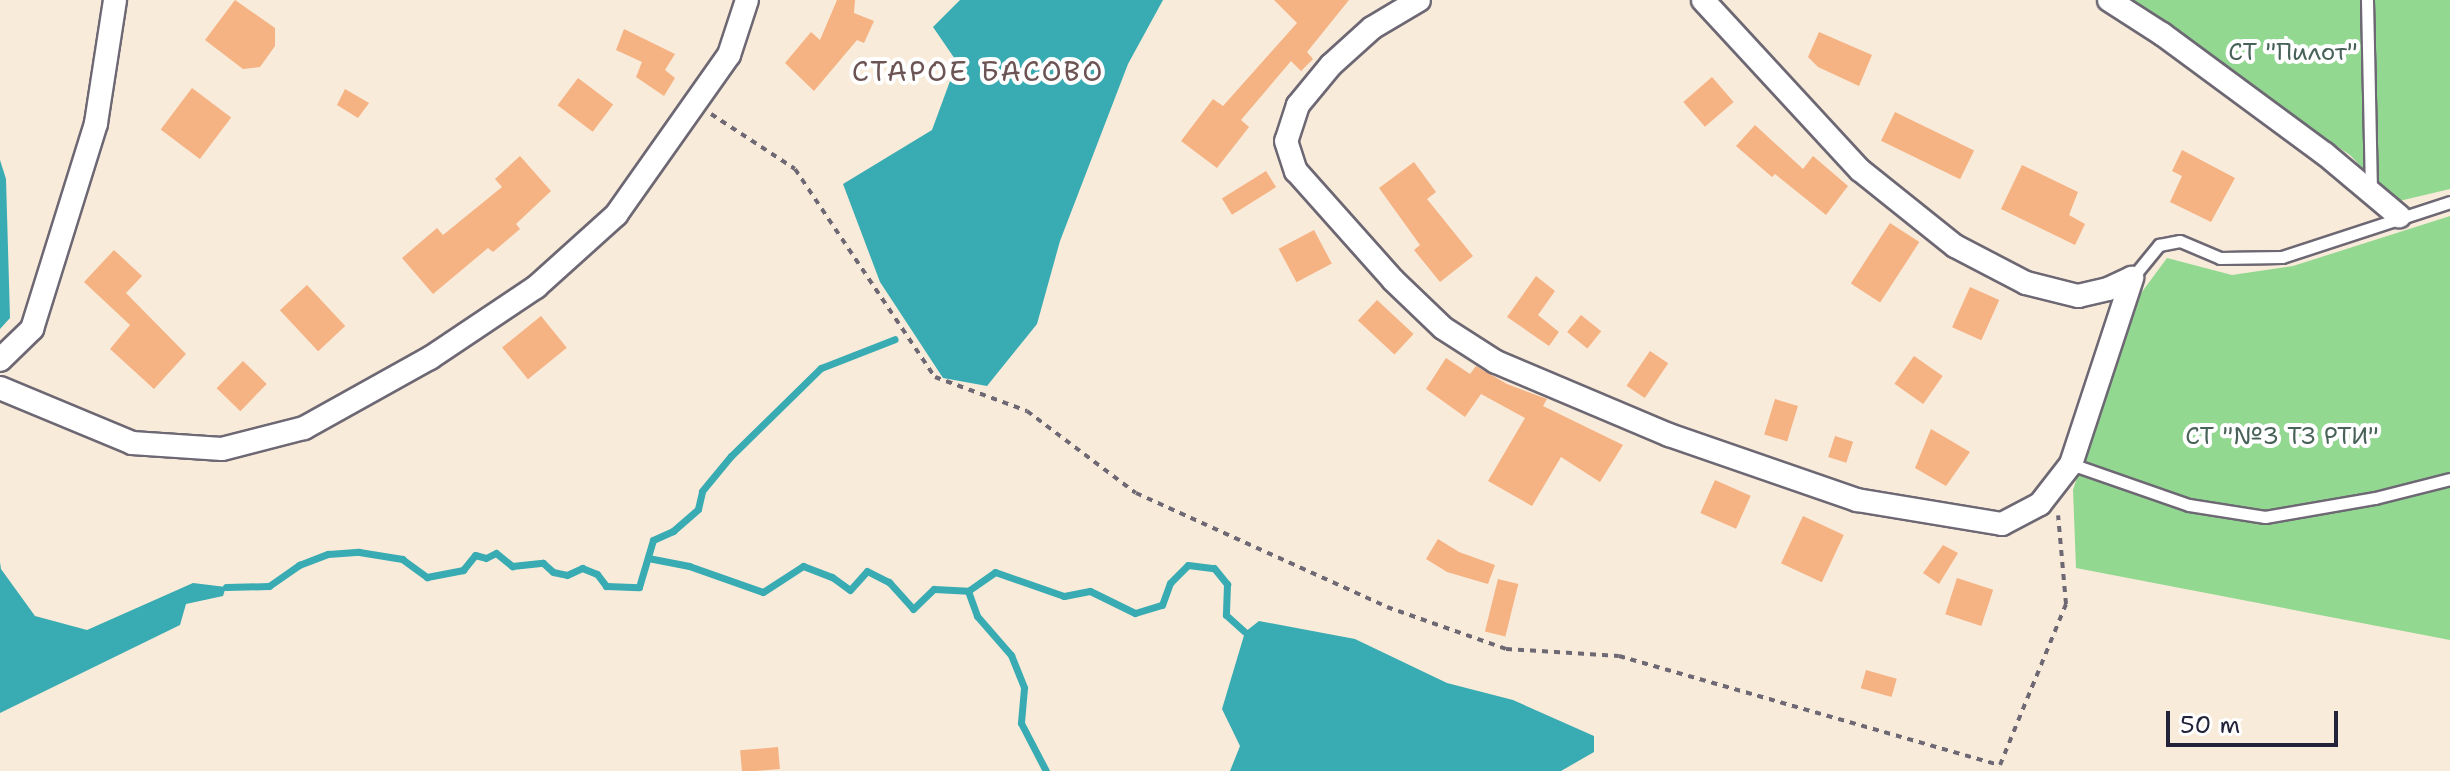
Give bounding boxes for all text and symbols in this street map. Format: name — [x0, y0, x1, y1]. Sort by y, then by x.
park label: СТ "Пилот" — [2228, 39, 2358, 67]
district label: СТАРОЕ БАСОВО — [852, 54, 1104, 88]
park label: СТ "№3 ТЗ РТИ" — [2185, 423, 2379, 451]
scale bar — [2170, 695, 2342, 745]
text: 50 m — [2180, 709, 2240, 741]

